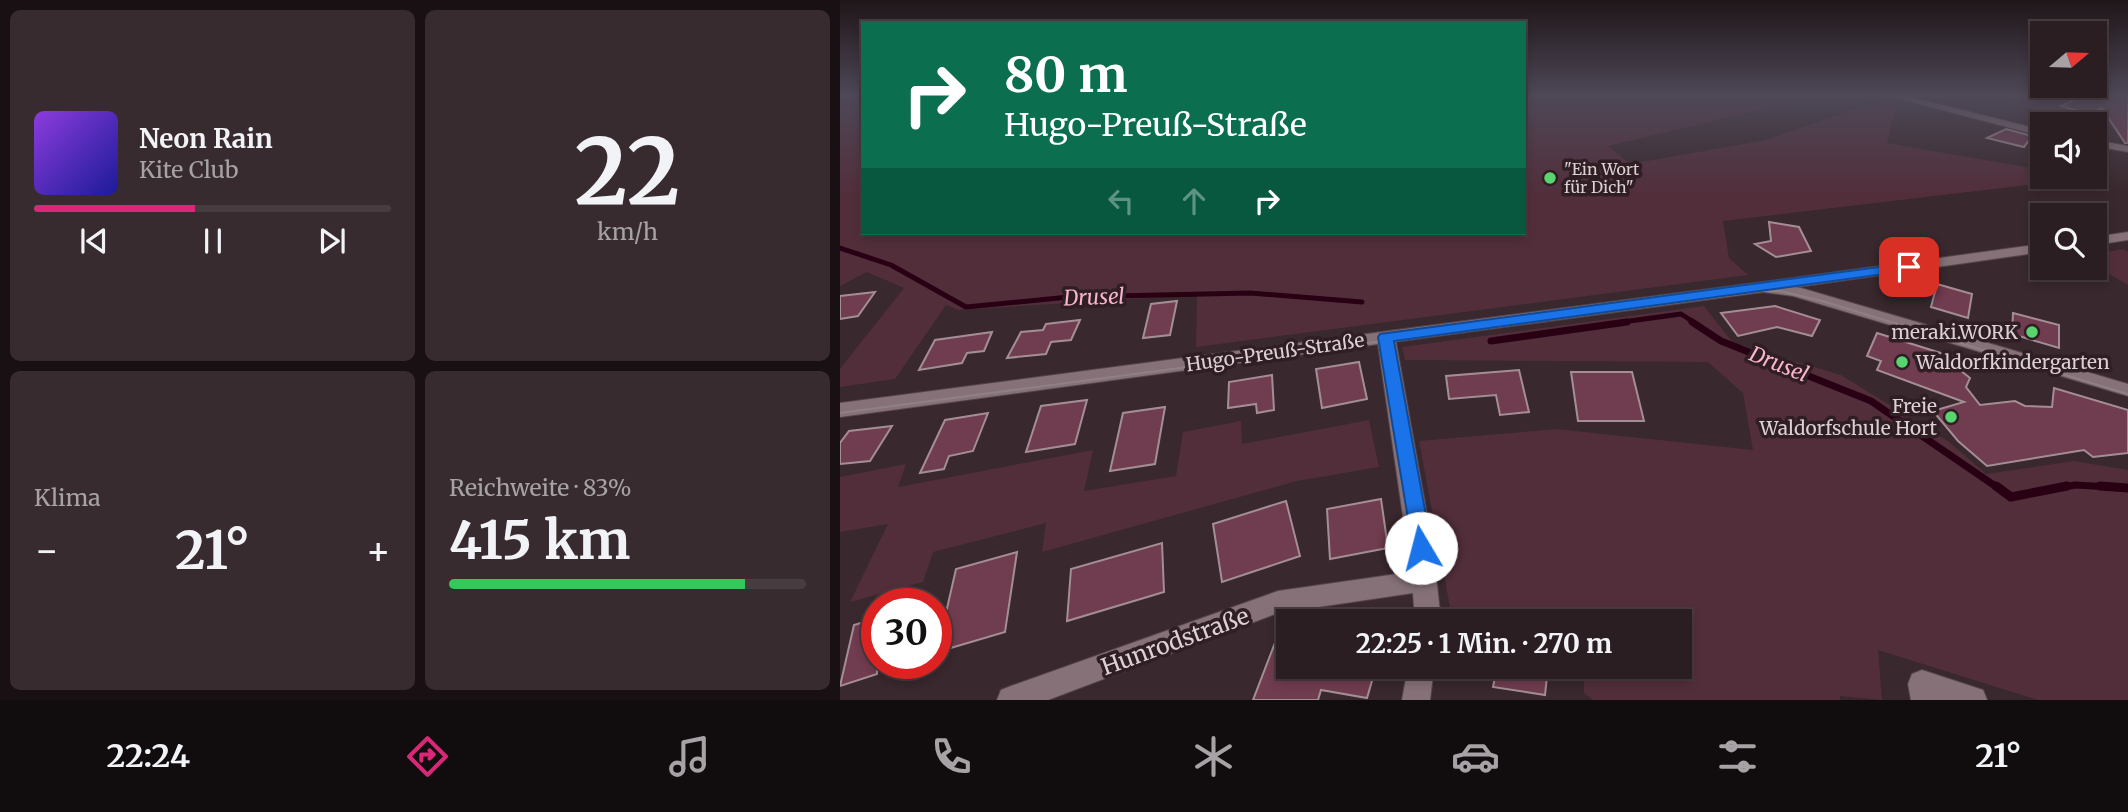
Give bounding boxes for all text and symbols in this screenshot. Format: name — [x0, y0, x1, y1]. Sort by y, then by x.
north arrow — [2030, 21, 2107, 98]
map controls — [2030, 21, 2107, 280]
text: 80 m — [1004, 44, 1127, 105]
icon: right — [889, 49, 980, 140]
text: Hugo-Preuß-Straße — [1004, 105, 1307, 145]
button: sound — [2030, 112, 2107, 189]
text: 22 — [574, 114, 681, 229]
text: Neon Rain — [139, 122, 273, 155]
text: Kite Club — [139, 155, 238, 184]
place label: "Ein Wort für Dich" — [1564, 159, 1640, 197]
marker: "Ein Wort für Dich" — [1542, 170, 1558, 186]
icon: left — [1102, 182, 1140, 220]
icon: ahead — [1175, 182, 1213, 220]
icon: right — [1248, 182, 1286, 220]
button: search — [2030, 203, 2107, 280]
text: km/h — [597, 217, 658, 246]
icon: previous — [75, 222, 113, 260]
icon: pause — [194, 222, 232, 260]
icon: next — [313, 222, 351, 260]
pin — [1879, 237, 1939, 297]
icon: arrive — [1890, 248, 1928, 286]
water label: Drusel — [1062, 282, 1125, 312]
place label: meraki.WORK — [1891, 320, 2018, 344]
marker: meraki.WORK — [2024, 324, 2040, 340]
street label: Hugo-Preuß-Straße — [1184, 328, 1366, 376]
water label: Drusel — [1745, 340, 1812, 388]
place label: Waldorfkindergarten — [1915, 350, 2110, 374]
marker: Waldorfkindergarten — [1894, 354, 1910, 370]
place label: Freie Waldorfschule Hort — [1759, 394, 1938, 440]
marker: Freie Waldorfschule Hort — [1943, 409, 1959, 425]
text: Reichweite · 83% — [449, 473, 632, 502]
text: Klima — [34, 483, 101, 512]
text: 415 km — [449, 508, 630, 573]
position arrow — [1384, 511, 1458, 585]
text: 21° — [175, 518, 250, 583]
text: − — [34, 527, 59, 574]
text: + — [366, 527, 391, 574]
speed limit sign: 30 — [861, 588, 952, 679]
street label: Hunrodstraße — [1097, 601, 1253, 681]
text: 22:25 · 1 Min. · 270 m — [1356, 627, 1612, 660]
icon: directions — [403, 732, 452, 781]
icon: music — [665, 732, 714, 781]
icon: phone — [927, 732, 976, 781]
icon: climate — [1189, 732, 1238, 781]
icon: car — [1451, 732, 1500, 781]
icon: filters — [1713, 732, 1762, 781]
text: 22:24 — [107, 736, 190, 776]
text: 21° — [1975, 736, 2021, 776]

